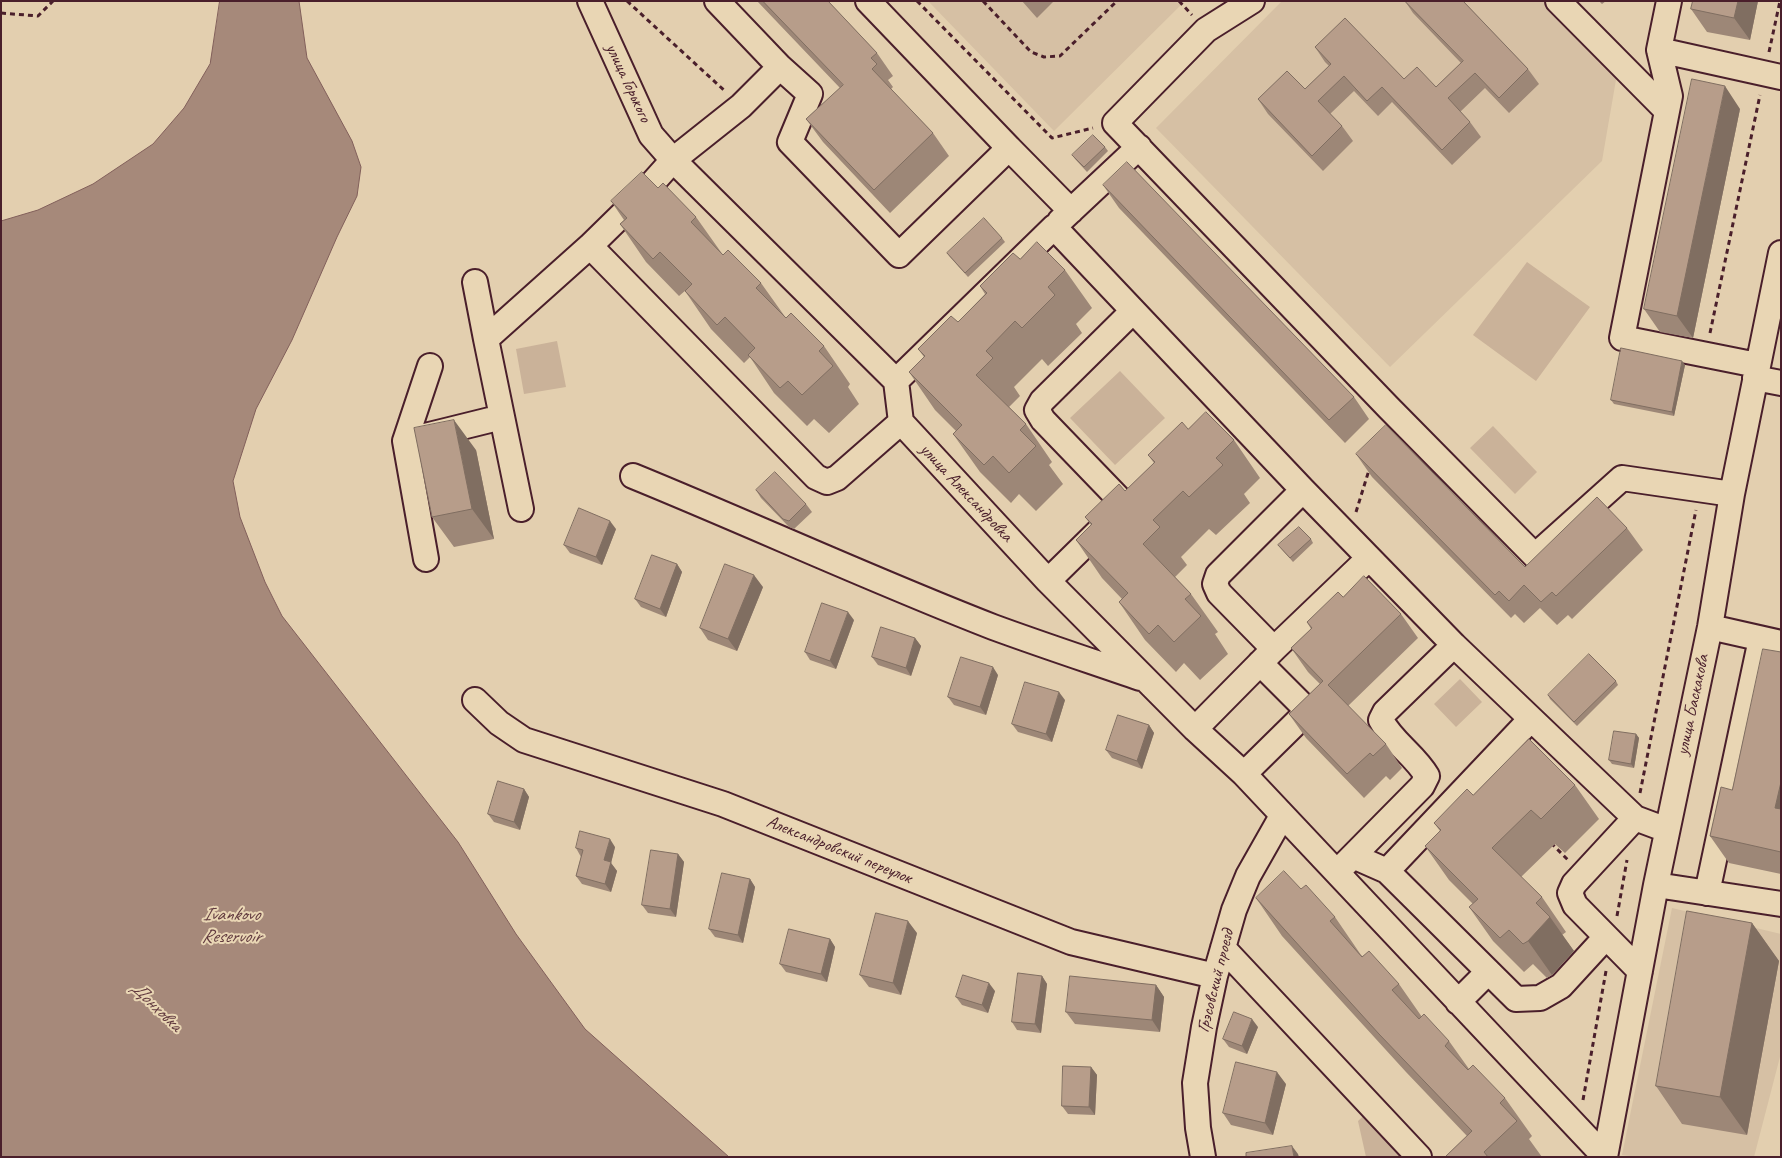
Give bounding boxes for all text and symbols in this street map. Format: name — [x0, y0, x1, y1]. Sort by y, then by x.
street label: улица Горького — [600, 40, 656, 126]
street label: улица Александровка — [915, 439, 1017, 547]
street label: улица Баскакова — [1672, 653, 1714, 757]
street label: Александровский переулок — [763, 811, 915, 889]
water label: Ivankovo Reservoir — [201, 904, 261, 948]
street label: Грэсовский проезд — [1193, 927, 1239, 1035]
water label: Донховка — [126, 977, 186, 1037]

